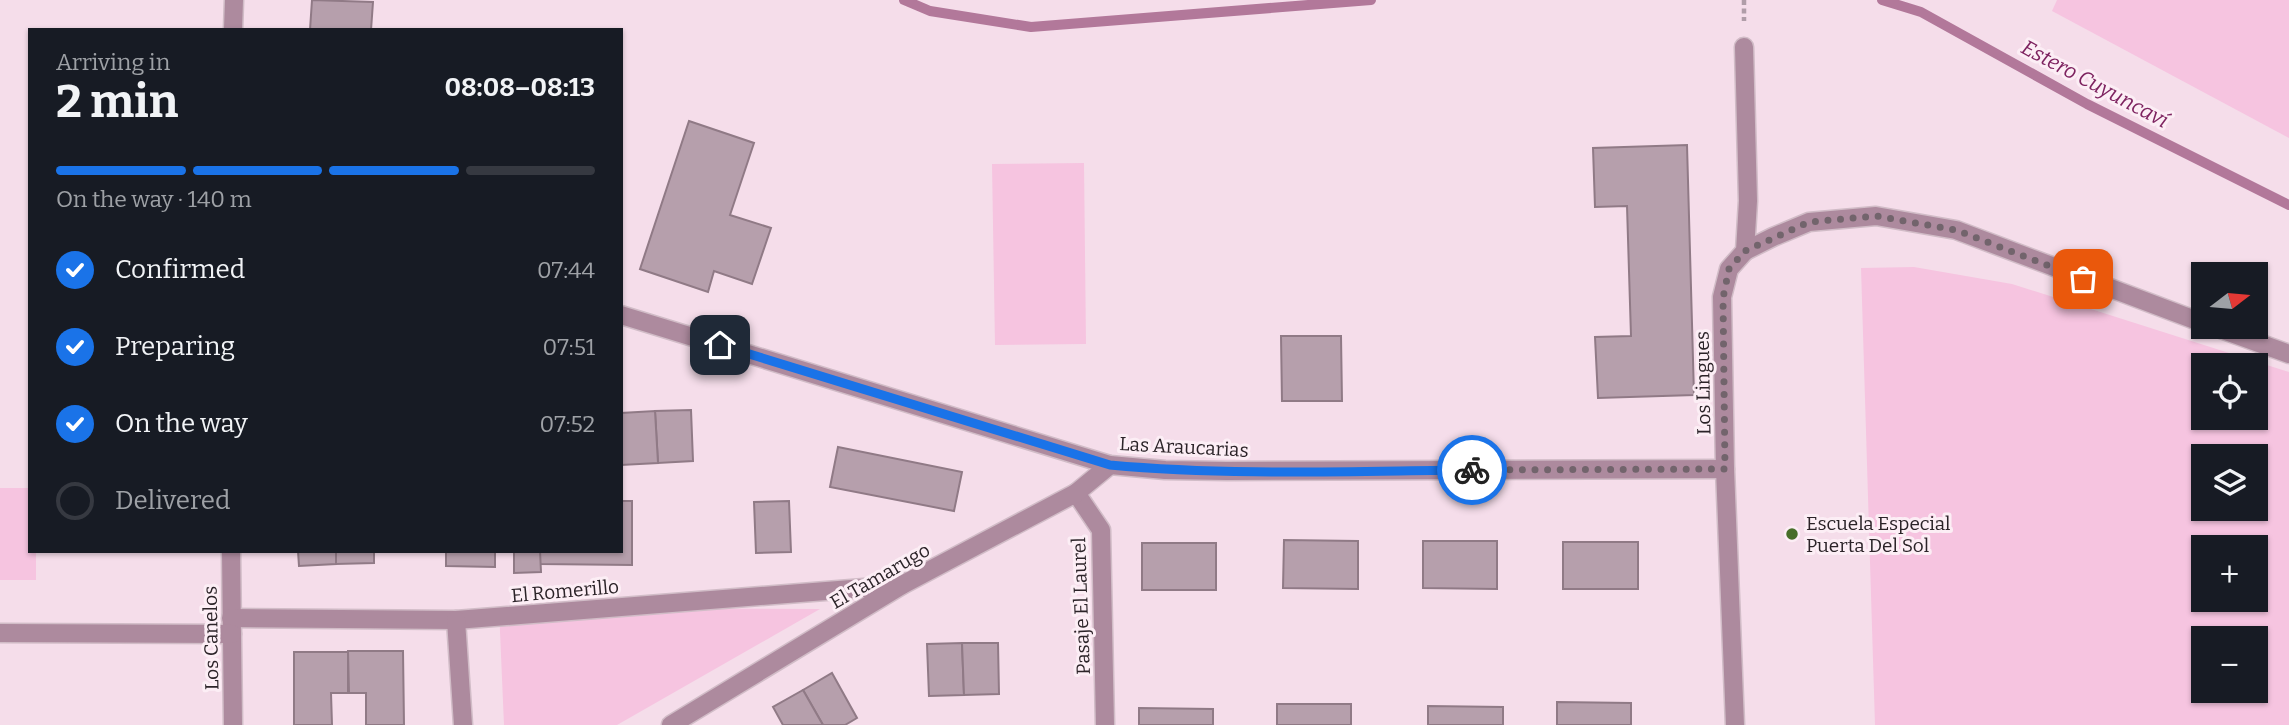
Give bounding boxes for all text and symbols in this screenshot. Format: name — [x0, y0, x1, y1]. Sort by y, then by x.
water label: Estero Cuyuncaví — [2017, 34, 2175, 135]
text: Arriving in — [56, 48, 170, 76]
text: 08:08–08:13 — [444, 72, 595, 103]
text: 2 min — [56, 74, 178, 129]
text: On the way · 140 m — [56, 185, 252, 213]
pin — [2053, 249, 2113, 309]
icon: check — [56, 251, 94, 289]
text: Confirmed — [115, 254, 245, 285]
text: 07:44 — [537, 256, 595, 284]
icon: bag — [2064, 260, 2102, 298]
north arrow — [2191, 262, 2268, 340]
map controls — [2191, 262, 2268, 703]
pin — [690, 315, 750, 375]
icon: home — [701, 326, 739, 364]
icon: check — [56, 328, 94, 366]
text: Preparing — [115, 331, 235, 362]
street label: Los Lingues — [1691, 331, 1715, 435]
text: 07:51 — [543, 333, 595, 361]
button: locate — [2191, 353, 2268, 430]
icon: check — [56, 405, 94, 443]
text: On the way — [115, 408, 248, 439]
text: 07:52 — [539, 410, 595, 438]
street label: Las Araucarias — [1119, 432, 1249, 462]
courier — [1437, 435, 1507, 505]
button: layers — [2191, 444, 2268, 521]
icon: bike — [1453, 451, 1491, 489]
text: Delivered — [115, 485, 230, 516]
place label: Escuela Especial Puerta Del Sol — [1806, 512, 1951, 557]
marker: Escuela Especial Puerta Del Sol — [1784, 526, 1800, 542]
button: + — [2191, 535, 2268, 612]
street label: Pasaje El Laurel — [1067, 537, 1095, 675]
street label: El Tamarugo — [826, 538, 934, 614]
street label: El Romerillo — [510, 575, 620, 607]
street label: Los Canelos — [199, 586, 223, 690]
button: − — [2191, 626, 2268, 703]

